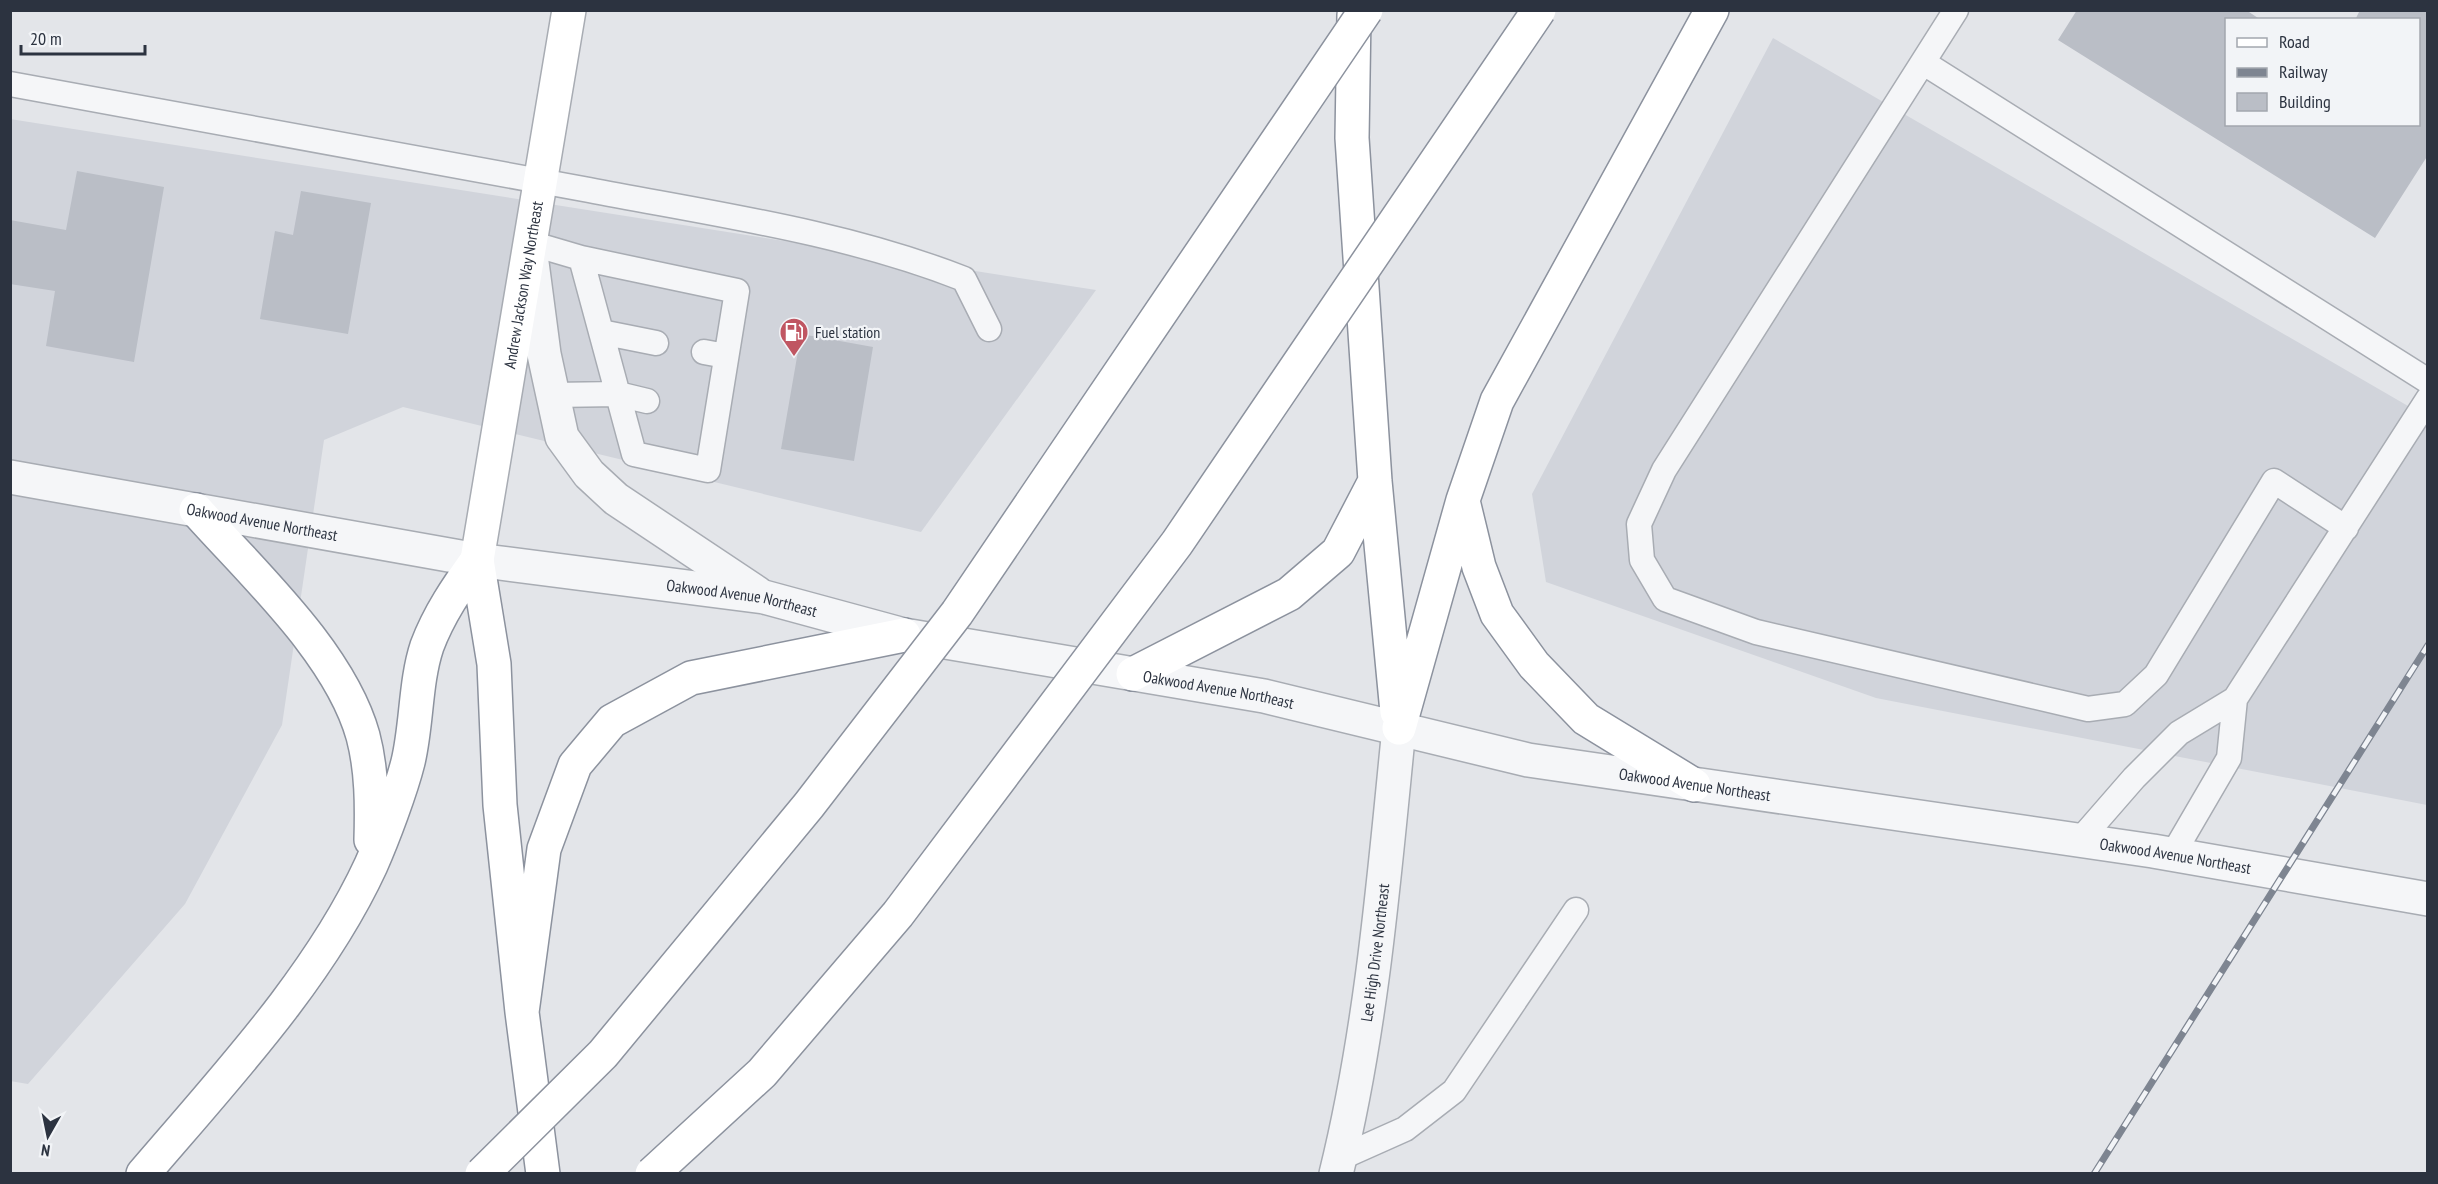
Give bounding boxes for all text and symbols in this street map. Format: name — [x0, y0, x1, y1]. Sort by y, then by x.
scale bar — [21, 18, 146, 56]
legend — [2225, 18, 2420, 126]
text: 20 m — [30, 27, 62, 50]
text: Road — [2279, 30, 2310, 53]
text: Railway — [2279, 60, 2328, 83]
text: Building — [2279, 90, 2331, 113]
street label: Andrew Jackson Way Northeast — [499, 199, 547, 370]
fuel station icon: Fuel station — [778, 316, 810, 358]
place label: Fuel station — [815, 322, 880, 342]
street label: Oakwood Avenue Northeast — [185, 499, 340, 545]
street label: Oakwood Avenue Northeast — [665, 575, 820, 621]
street label: Oakwood Avenue Northeast — [1142, 666, 1297, 713]
street label: Oakwood Avenue Northeast — [1618, 763, 1772, 805]
street label: Oakwood Avenue Northeast — [2098, 833, 2253, 878]
street label: Lee High Drive Northeast — [1356, 882, 1393, 1023]
north arrow — [18, 1106, 78, 1166]
text: N — [40, 1140, 51, 1161]

